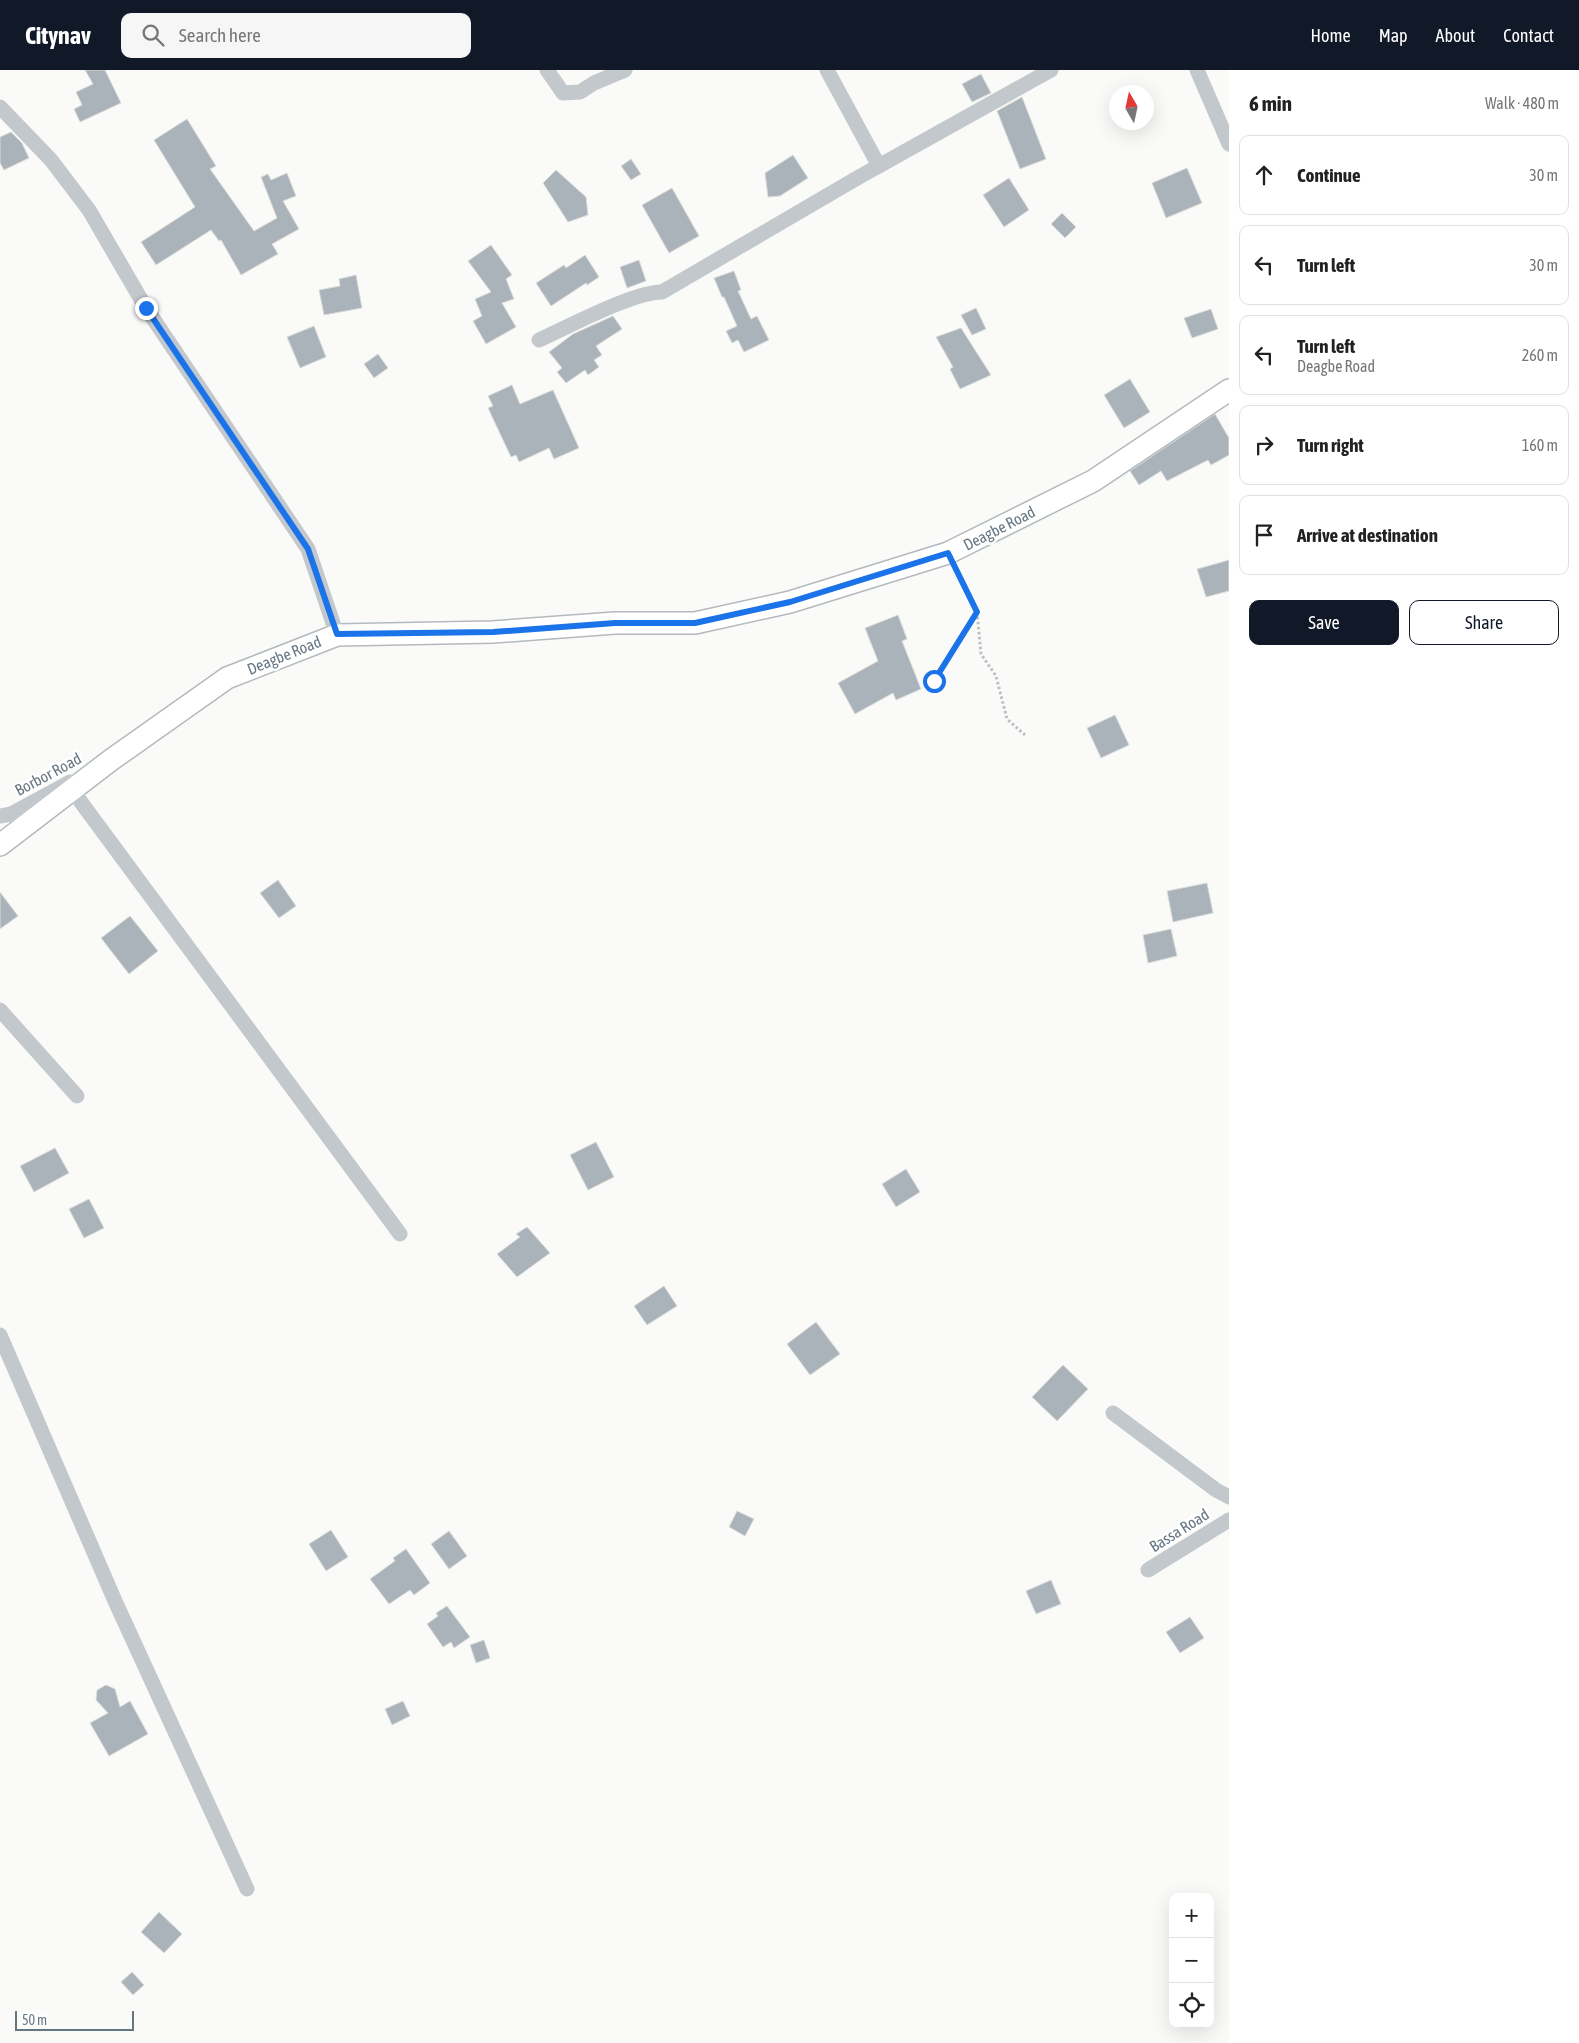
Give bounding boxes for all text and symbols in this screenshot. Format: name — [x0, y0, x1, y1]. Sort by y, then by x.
search box — [121, 13, 471, 58]
icon: search — [139, 21, 167, 49]
text: Citynav — [25, 22, 91, 49]
text: Search here — [179, 24, 261, 46]
text: Home — [1311, 25, 1351, 46]
text: Map — [1379, 25, 1408, 46]
text: About — [1436, 25, 1475, 46]
text: Contact — [1503, 25, 1554, 46]
north arrow — [1109, 85, 1154, 130]
text: 6 min — [1249, 91, 1292, 115]
text: Walk · 480 m — [1485, 94, 1559, 112]
icon: ahead — [1250, 161, 1278, 189]
text: Continue — [1297, 164, 1361, 186]
text: 30 m — [1529, 166, 1558, 184]
icon: left — [1250, 251, 1278, 279]
text: Turn left — [1297, 254, 1355, 276]
text: 30 m — [1529, 256, 1558, 274]
route end — [135, 297, 158, 320]
text: Turn left — [1297, 335, 1355, 357]
icon: left — [1250, 341, 1278, 369]
text: 260 m — [1522, 346, 1558, 364]
text: Deagbe Road — [1297, 357, 1375, 375]
icon: right — [1250, 431, 1278, 459]
text: Turn right — [1297, 434, 1364, 456]
text: 160 m — [1522, 436, 1558, 454]
street label: Deagbe Road — [960, 502, 1038, 555]
icon: arrive — [1250, 521, 1278, 549]
text: Arrive at destination — [1297, 524, 1438, 546]
button: Save — [1249, 600, 1399, 645]
button: Share — [1409, 600, 1559, 645]
street label: Deagbe Road — [244, 632, 324, 679]
route start — [923, 670, 946, 693]
street label: Borbor Road — [12, 749, 84, 799]
street label: Bassa Road — [1146, 1505, 1212, 1555]
map controls — [1169, 1893, 1214, 2028]
button: + — [1169, 1893, 1214, 1938]
button: − — [1169, 1938, 1214, 1983]
button: locate — [1169, 1983, 1214, 2028]
scale bar — [15, 2008, 134, 2031]
text: 50 m — [22, 2012, 47, 2028]

